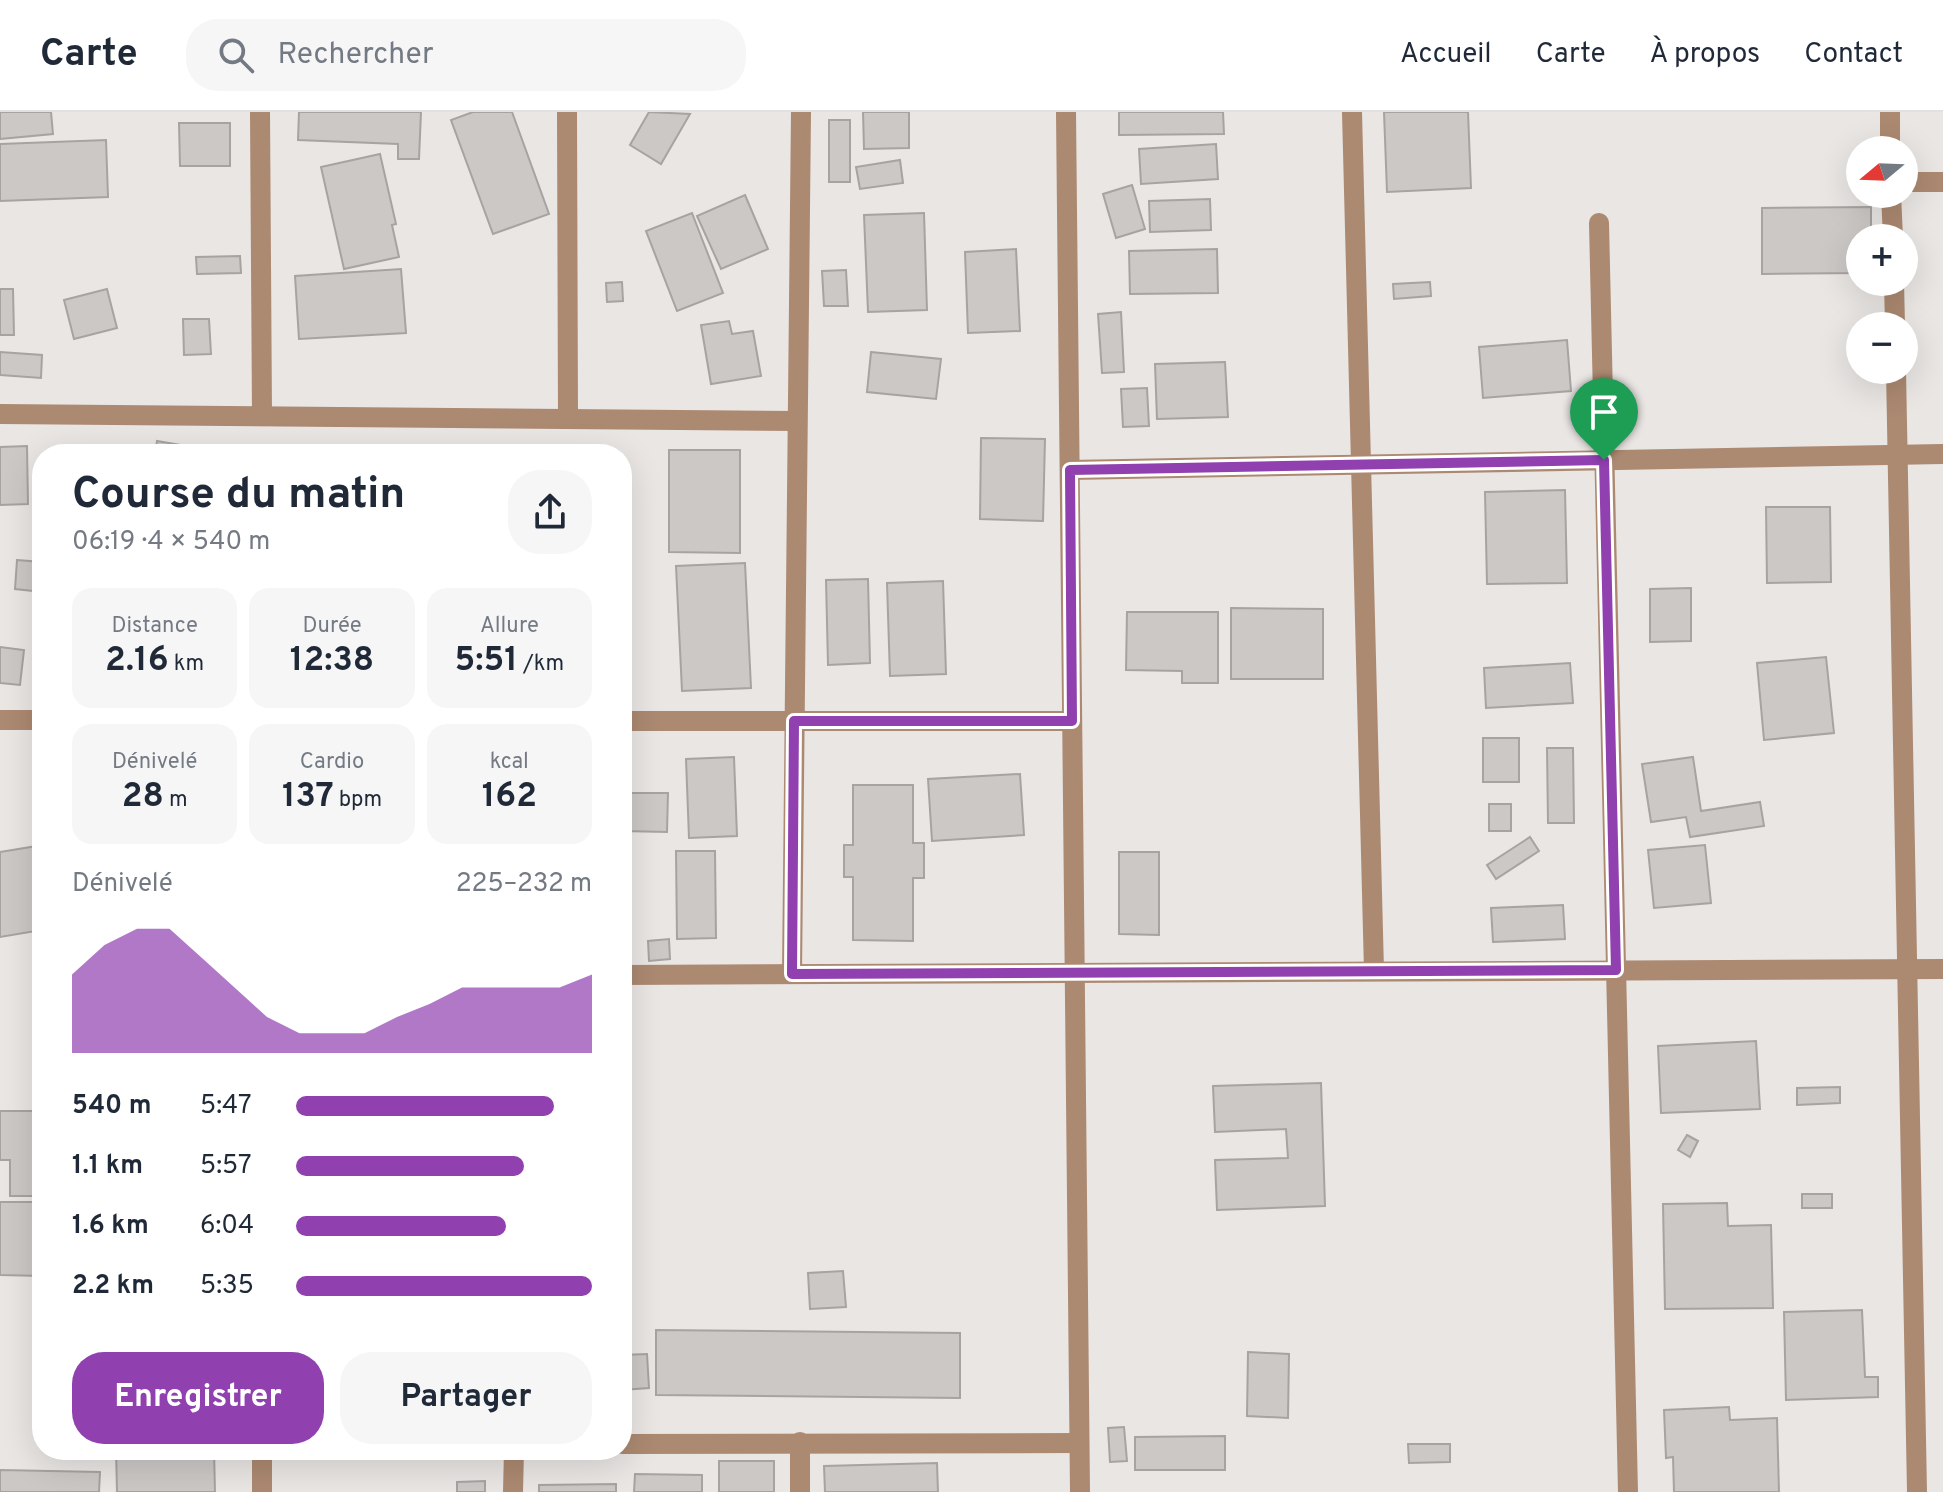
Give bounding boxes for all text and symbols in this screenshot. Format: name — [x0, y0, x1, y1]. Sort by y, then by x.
search box — [186, 19, 746, 91]
text: Carte — [40, 31, 138, 80]
icon: search — [214, 33, 258, 77]
text: Rechercher — [278, 37, 434, 74]
text: Accueil — [1400, 37, 1492, 73]
text: Carte — [1536, 37, 1606, 73]
text: À propos — [1650, 37, 1760, 73]
text: Contact — [1804, 37, 1903, 73]
north arrow — [1846, 136, 1918, 208]
map controls — [1846, 136, 1918, 384]
button: + — [1846, 224, 1918, 296]
button: − — [1846, 312, 1918, 384]
pin — [1570, 378, 1638, 460]
icon: arrive — [1582, 390, 1626, 434]
text: Course du matin — [72, 468, 405, 524]
button: share — [508, 470, 592, 554]
text: 06:19 · 4 × 540 m — [72, 526, 270, 559]
text: Distance — [111, 613, 198, 640]
text: Durée — [302, 613, 362, 640]
text: Allure — [480, 613, 539, 640]
text: 2.16 — [105, 640, 169, 683]
text: 12:38 — [290, 640, 374, 683]
text: 5:51 — [455, 640, 518, 683]
text: km — [169, 651, 204, 678]
text: /km — [518, 651, 564, 678]
text: Dénivelé — [112, 749, 197, 776]
text: Cardio — [300, 749, 364, 776]
text: kcal — [490, 749, 529, 776]
text: 28 — [122, 776, 164, 819]
text: 137 — [282, 776, 334, 819]
text: 162 — [482, 776, 537, 819]
text: m — [164, 787, 188, 814]
text: bpm — [334, 787, 382, 814]
text: Dénivelé — [72, 868, 173, 901]
text: 225–232 m — [456, 868, 592, 901]
text: 540 m — [72, 1090, 151, 1123]
text: 5:47 — [200, 1090, 251, 1123]
text: 1.1 km — [72, 1150, 143, 1183]
text: 5:57 — [200, 1150, 251, 1183]
text: 1.6 km — [72, 1210, 149, 1243]
text: 6:04 — [200, 1210, 254, 1243]
text: 2.2 km — [72, 1270, 154, 1303]
text: 5:35 — [200, 1270, 254, 1303]
button: Enregistrer — [72, 1352, 324, 1444]
button: Partager — [340, 1352, 592, 1444]

